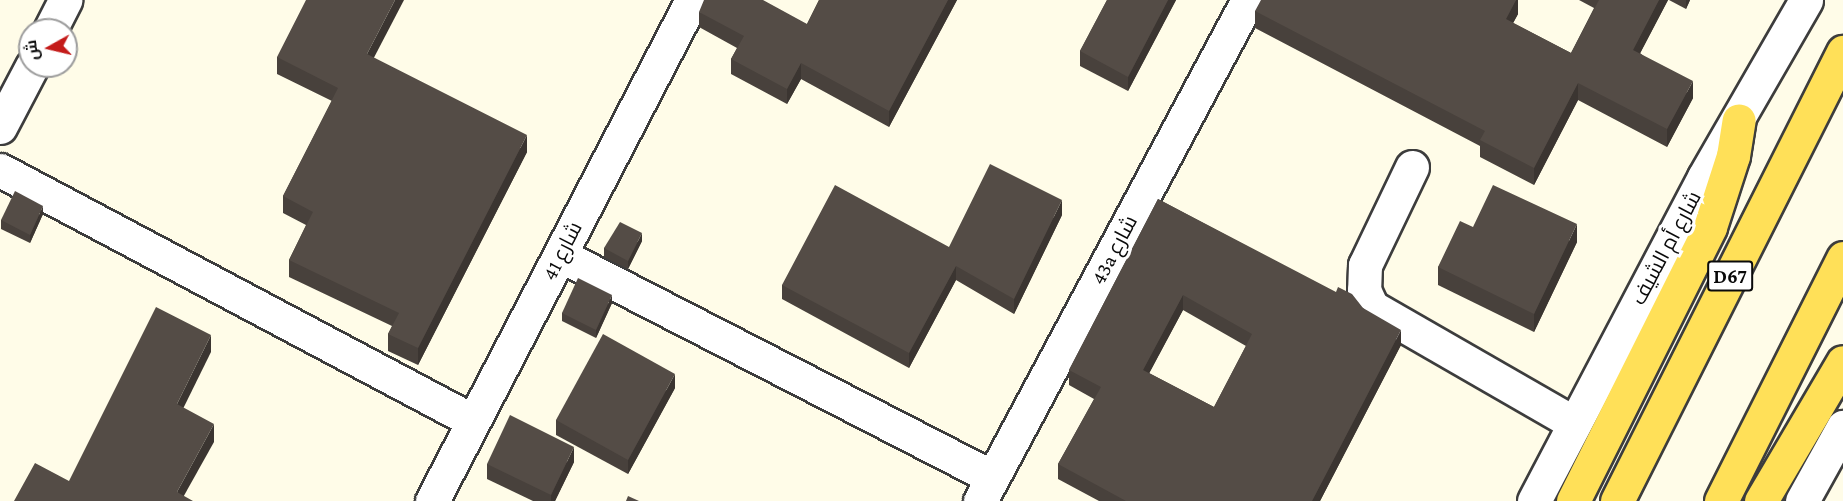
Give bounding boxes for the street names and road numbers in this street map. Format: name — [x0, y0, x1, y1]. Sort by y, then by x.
street label: شارع أم الشيف — [1625, 187, 1707, 309]
street label: 43a شارع — [1085, 211, 1143, 289]
street label: شارع 41 — [537, 218, 587, 284]
road number: D67 — [1706, 259, 1754, 293]

